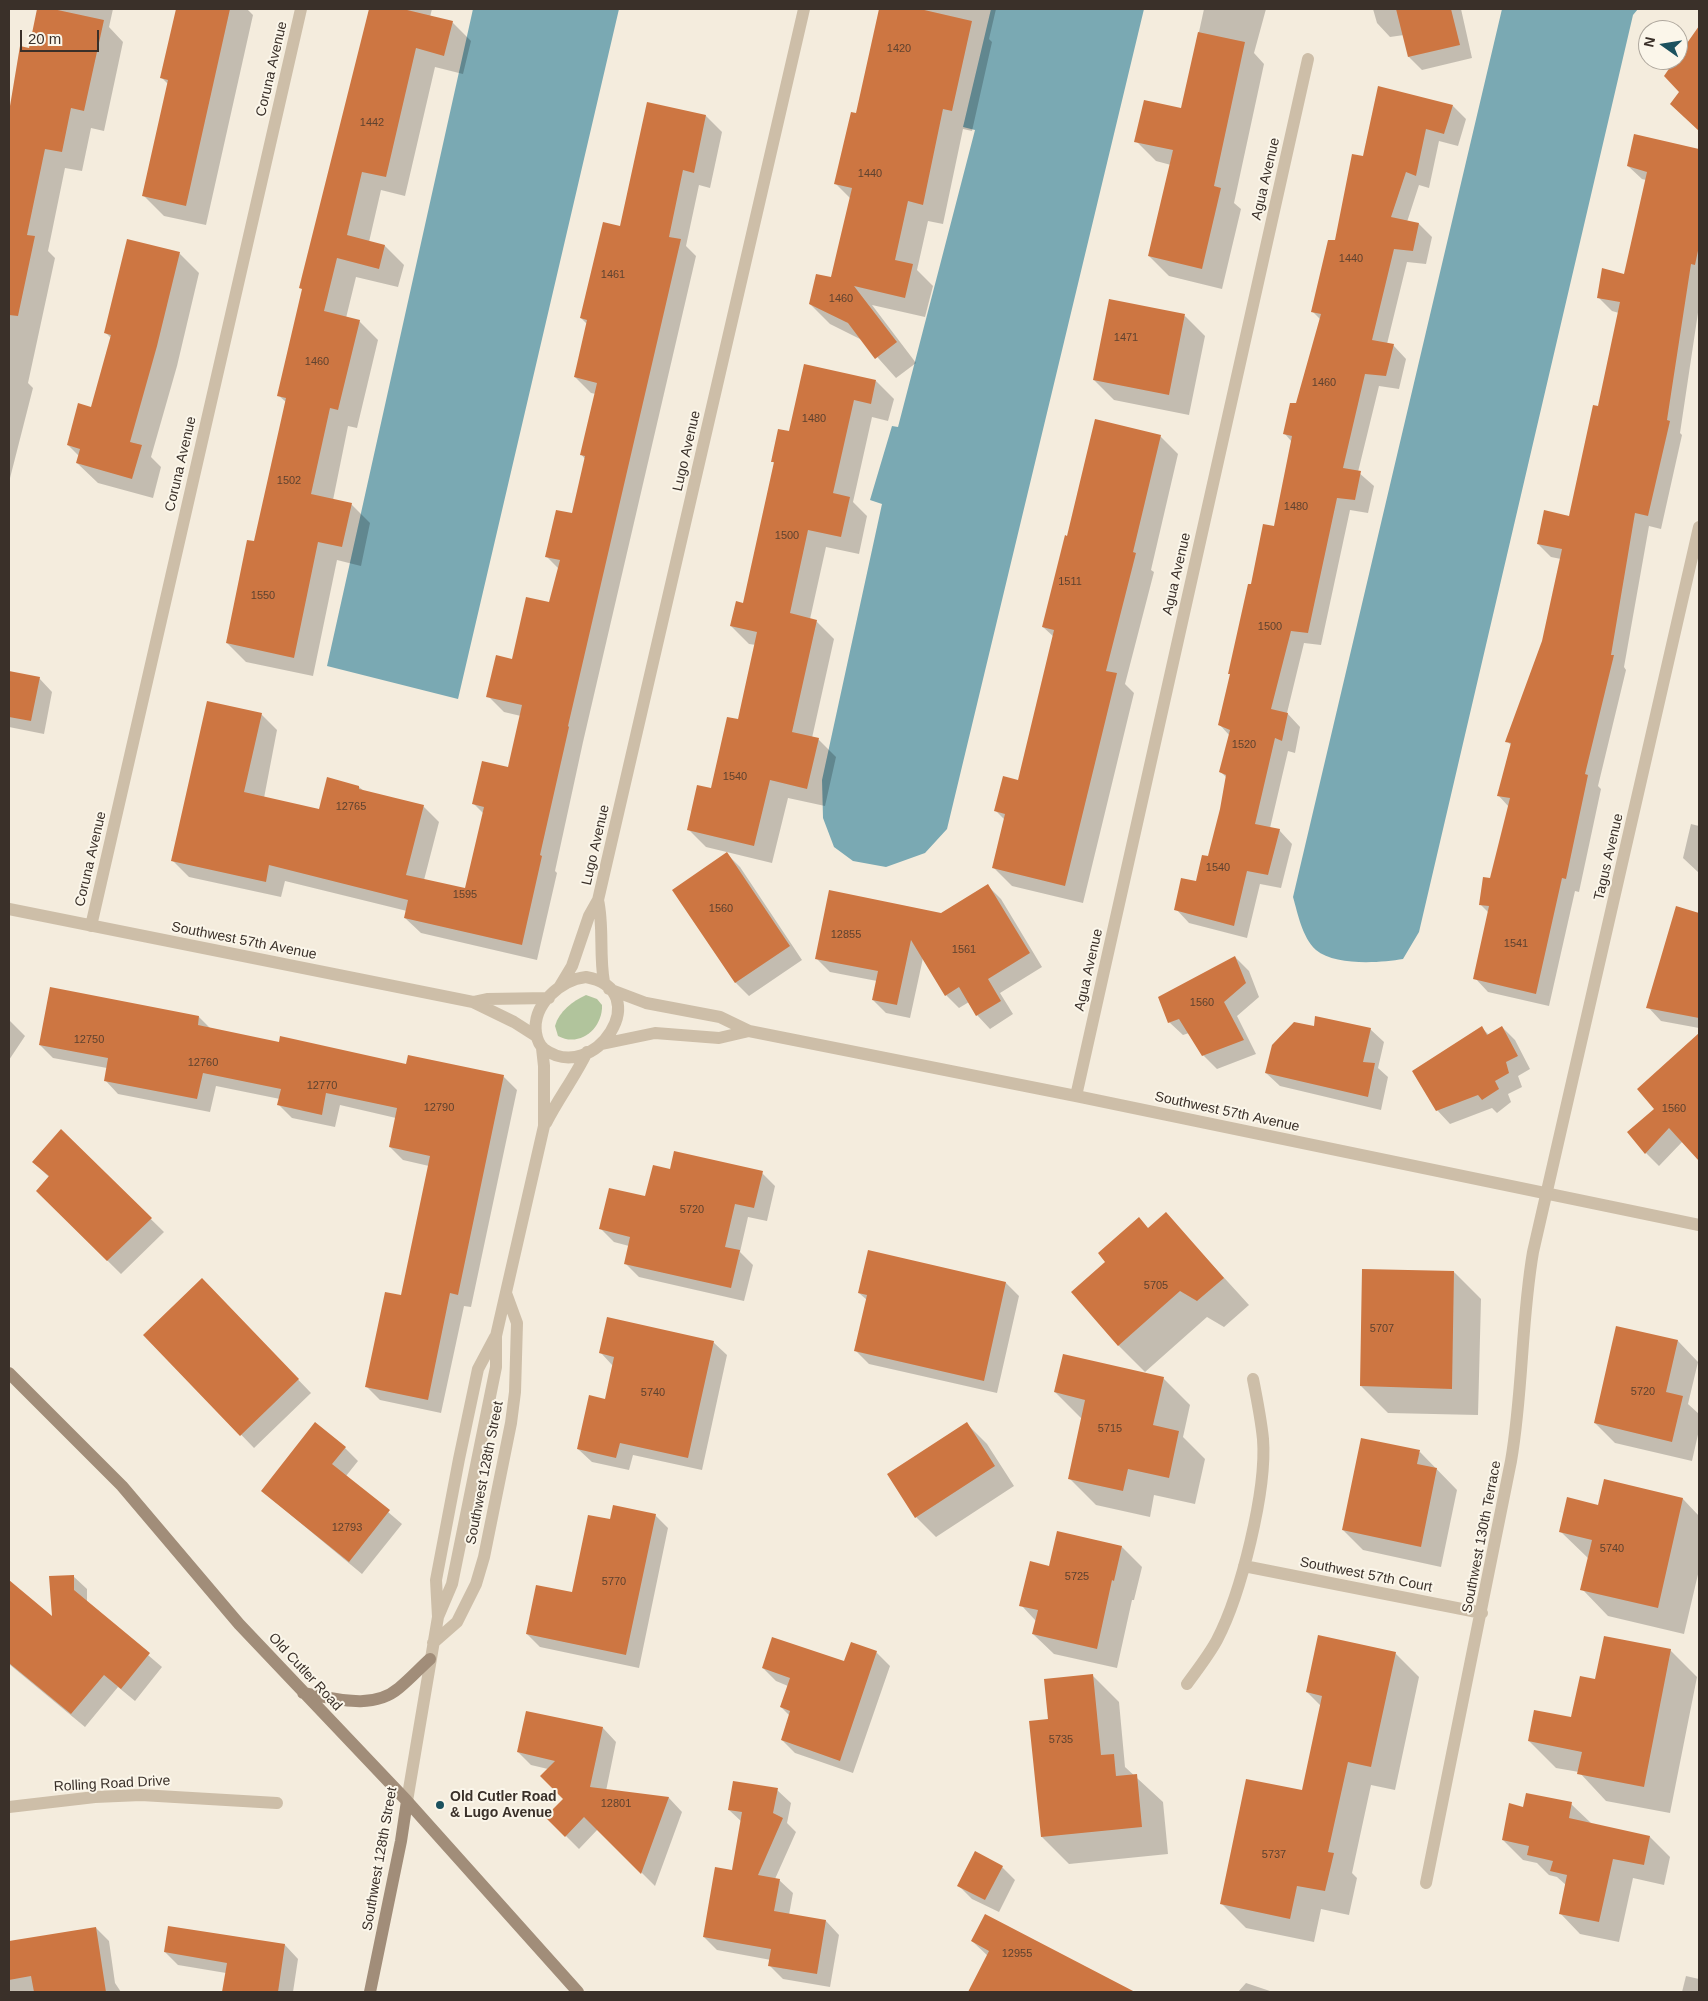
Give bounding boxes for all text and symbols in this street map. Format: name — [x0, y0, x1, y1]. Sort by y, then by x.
scale bar — [22, 20, 101, 52]
street label: Coruna Avenue — [253, 20, 291, 118]
north arrow — [1638, 20, 1688, 70]
text: 20 m — [28, 30, 61, 47]
text: N — [1640, 35, 1658, 49]
house number: 1420 — [887, 42, 911, 56]
house number: 1442 — [360, 116, 384, 130]
street label: Agua Avenue — [1248, 136, 1284, 222]
house number: 1440 — [858, 167, 882, 181]
house number: 1440 — [1339, 252, 1363, 266]
house number: 1461 — [601, 268, 625, 282]
house number: 1460 — [829, 292, 853, 306]
house number: 1471 — [1114, 331, 1138, 345]
house number: 1460 — [305, 355, 329, 369]
house number: 1460 — [1312, 376, 1336, 390]
street label: Lugo Avenue — [670, 409, 704, 493]
house number: 1480 — [802, 412, 826, 426]
street label: Coruna Avenue — [162, 415, 200, 513]
house number: 1502 — [277, 474, 301, 488]
house number: 1480 — [1284, 500, 1308, 514]
house number: 1500 — [775, 529, 799, 543]
street label: Agua Avenue — [1159, 531, 1195, 617]
house number: 1511 — [1058, 575, 1082, 589]
house number: 1550 — [251, 589, 275, 603]
house number: 1500 — [1258, 620, 1282, 634]
house number: 1520 — [1232, 738, 1256, 752]
house number: 1540 — [723, 770, 747, 784]
house number: 12765 — [336, 800, 366, 814]
street label: Lugo Avenue — [579, 803, 613, 887]
street label: Coruna Avenue — [72, 810, 110, 908]
street label: Tagus Avenue — [1591, 812, 1627, 902]
house number: 1540 — [1206, 861, 1230, 875]
house number: 1595 — [453, 888, 477, 902]
house number: 1560 — [709, 902, 733, 916]
street label: Southwest 57th Avenue — [170, 919, 318, 963]
street label: Agua Avenue — [1071, 927, 1107, 1013]
house number: 12855 — [831, 928, 861, 942]
house number: 1541 — [1504, 937, 1528, 951]
house number: 1561 — [952, 943, 976, 957]
house number: 1560 — [1190, 996, 1214, 1010]
house number: 12750 — [74, 1033, 104, 1047]
house number: 12760 — [188, 1056, 218, 1070]
house number: 12770 — [307, 1079, 337, 1093]
street label: Southwest 57th Avenue — [1153, 1088, 1301, 1136]
house number: 12790 — [424, 1101, 454, 1115]
house number: 1560 — [1662, 1102, 1686, 1116]
house number: 5720 — [680, 1203, 704, 1217]
house number: 5705 — [1144, 1279, 1168, 1293]
house number: 5707 — [1370, 1322, 1394, 1336]
house number: 5720 — [1631, 1385, 1655, 1399]
house number: 5740 — [641, 1386, 665, 1400]
street label: Southwest 128th Street — [463, 1400, 507, 1546]
house number: 5715 — [1098, 1422, 1122, 1436]
street label: Southwest 130th Terrace — [1459, 1459, 1505, 1615]
house number: 12793 — [332, 1521, 362, 1535]
house number: 5740 — [1600, 1542, 1624, 1556]
street label: Southwest 57th Court — [1298, 1554, 1434, 1596]
house number: 5725 — [1065, 1570, 1089, 1584]
house number: 5770 — [602, 1575, 626, 1589]
street label: Old Cutler Road — [265, 1630, 345, 1714]
house number: 5735 — [1049, 1733, 1073, 1747]
street label: Rolling Road Drive — [53, 1773, 171, 1795]
street label: Southwest 128th Street — [359, 1786, 401, 1932]
place label: Old Cutler Road & Lugo Avenue — [450, 1789, 557, 1821]
house number: 12801 — [601, 1797, 631, 1811]
marker: Old Cutler Road & Lugo Avenue — [434, 1799, 446, 1811]
house number: 5737 — [1262, 1848, 1286, 1862]
house number: 12955 — [1002, 1947, 1032, 1961]

